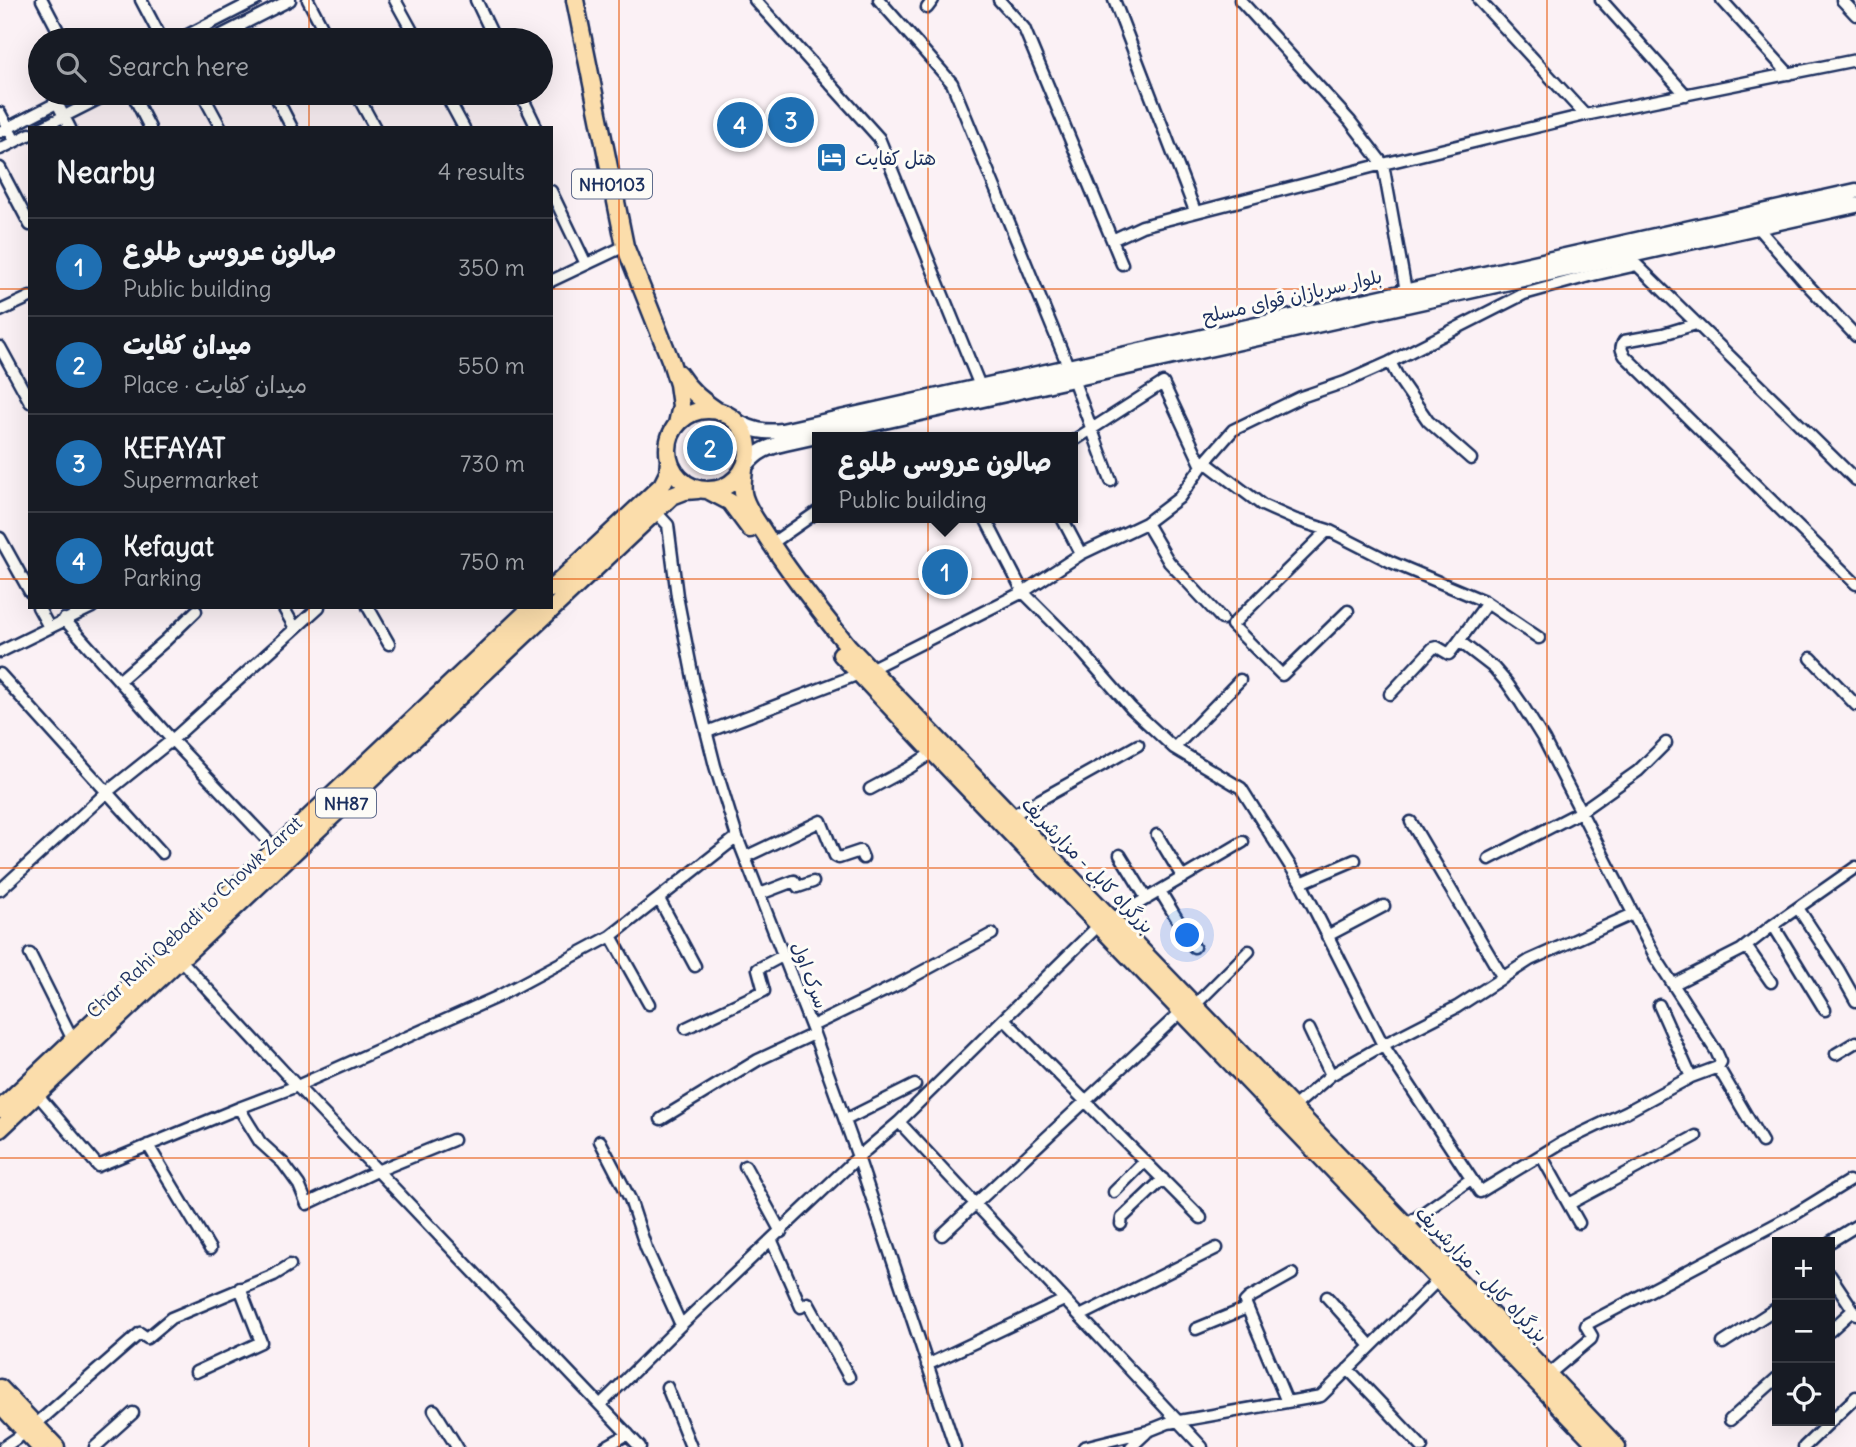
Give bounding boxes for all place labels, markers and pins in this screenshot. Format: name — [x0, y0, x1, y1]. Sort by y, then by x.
pin: 3 — [768, 94, 814, 146]
pin: 4 — [717, 99, 763, 151]
hotel icon: هتل کفایت — [815, 141, 849, 175]
place label: هتل کفایت — [855, 146, 936, 170]
pin: 2 — [687, 422, 733, 474]
pin: 1 — [922, 546, 968, 598]

